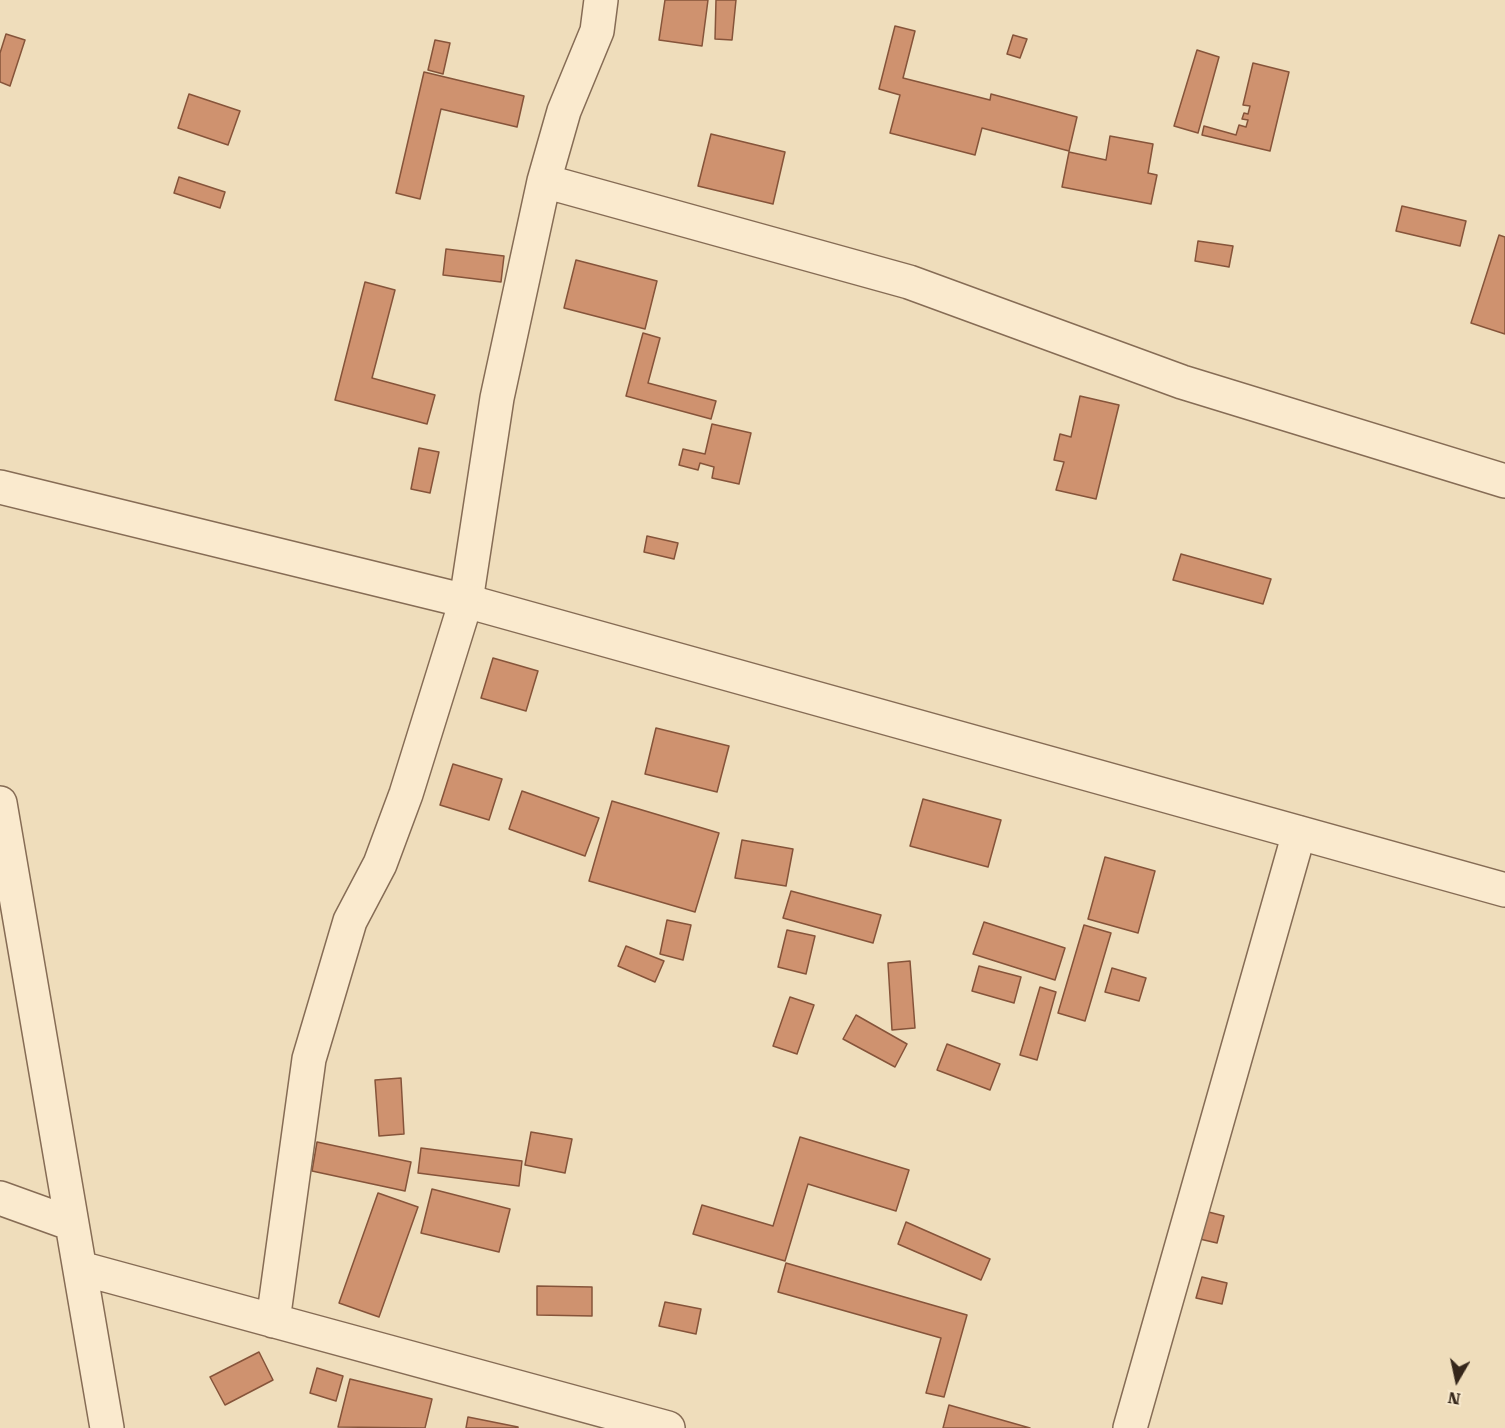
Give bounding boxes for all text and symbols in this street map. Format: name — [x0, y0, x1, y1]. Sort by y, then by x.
north arrow — [1427, 1350, 1487, 1410]
text: N — [1447, 1388, 1462, 1409]

